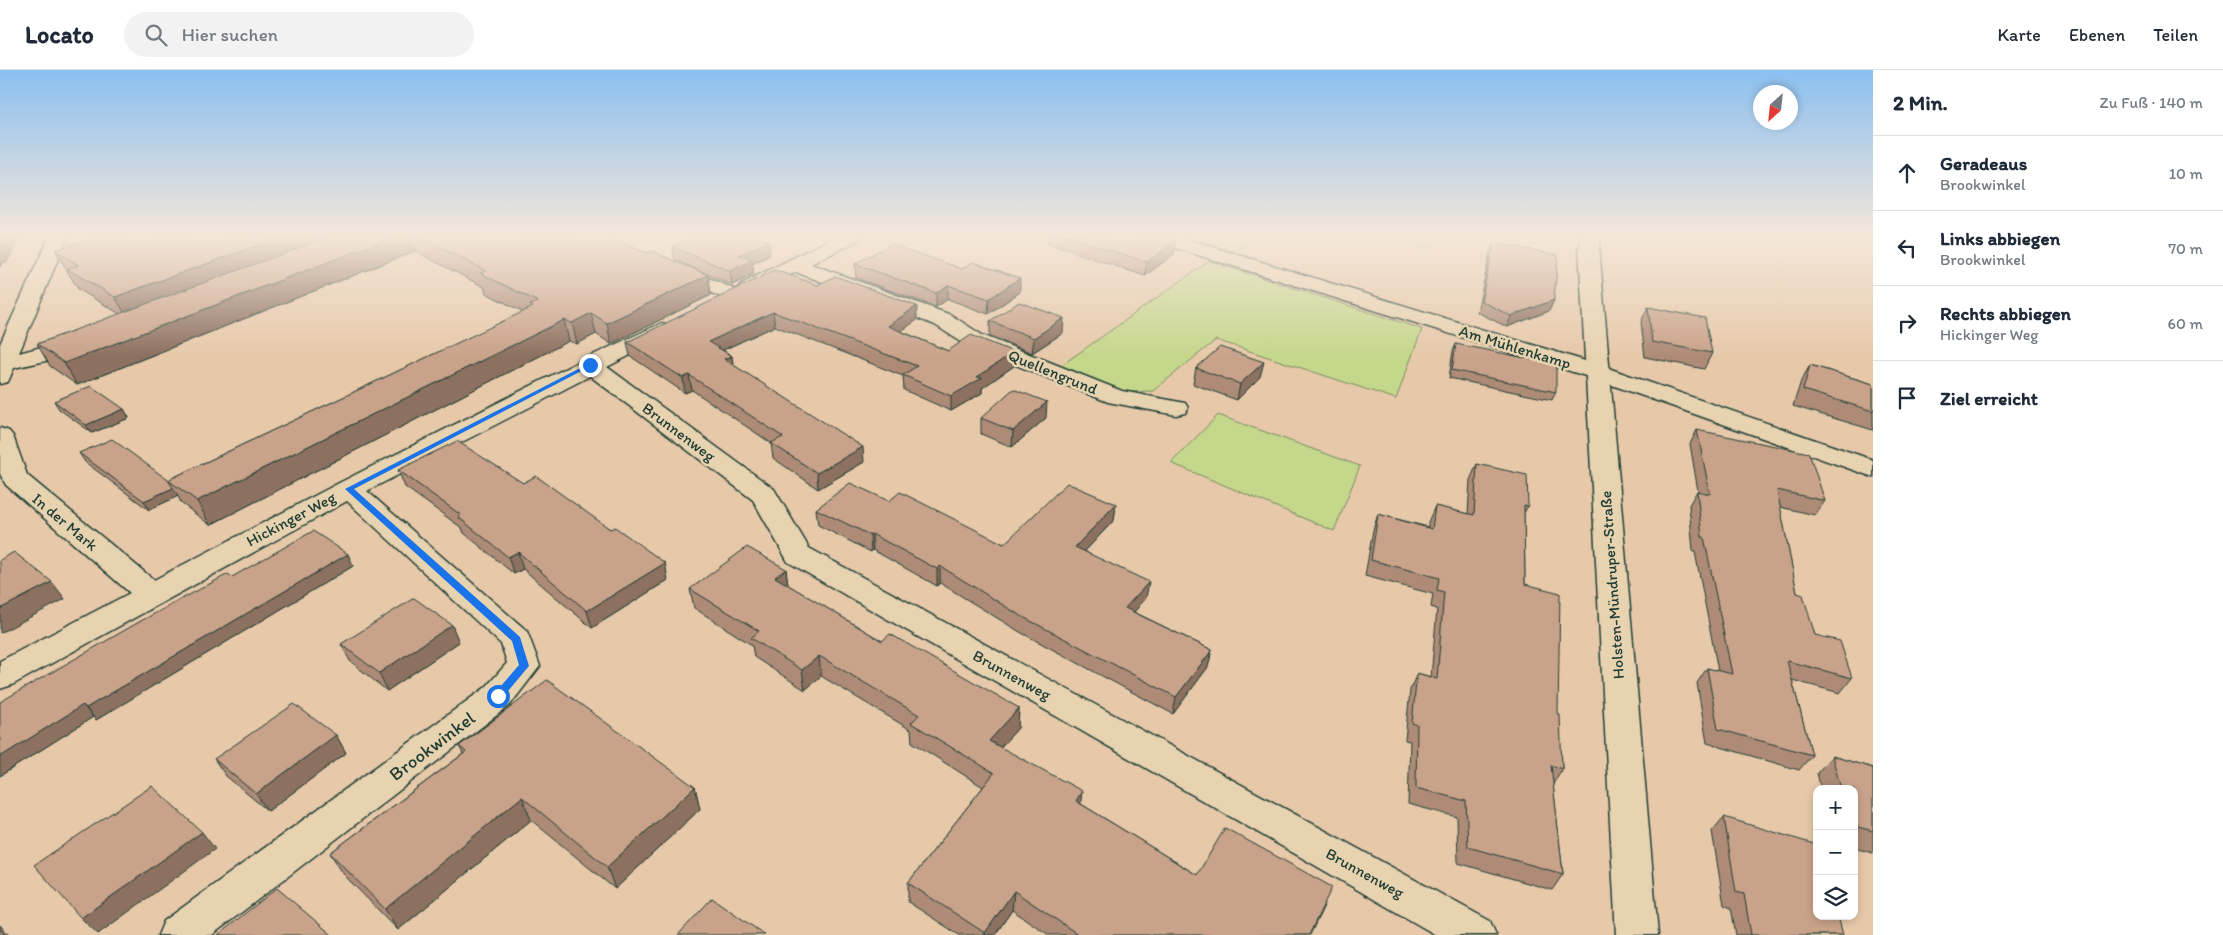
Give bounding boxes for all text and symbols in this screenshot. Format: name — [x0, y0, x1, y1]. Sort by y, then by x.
search box — [124, 12, 474, 57]
text: Locato — [25, 20, 94, 49]
icon: search — [142, 21, 170, 49]
text: Hier suchen — [182, 23, 278, 46]
text: Karte — [1998, 24, 2041, 46]
text: Ebenen — [2069, 24, 2125, 46]
text: Teilen — [2153, 24, 2198, 46]
north arrow — [1753, 85, 1798, 130]
text: 2 Min. — [1893, 90, 1948, 115]
text: Zu Fuß · 140 m — [2100, 93, 2203, 112]
text: Geradeaus — [1940, 152, 2027, 175]
icon: ahead — [1893, 159, 1921, 187]
text: 10 m — [2169, 164, 2203, 183]
text: Brookwinkel — [1940, 175, 2026, 194]
text: Links abbiegen — [1940, 227, 2060, 250]
icon: left — [1893, 234, 1921, 262]
text: 70 m — [2168, 239, 2203, 258]
text: Brookwinkel — [1940, 250, 2026, 269]
text: Rechts abbiegen — [1940, 302, 2071, 325]
icon: right — [1893, 309, 1921, 337]
text: 60 m — [2168, 314, 2203, 333]
street label: Am Mühlenkamp — [1457, 321, 1573, 373]
text: Hickinger Weg — [1940, 325, 2039, 344]
street label: Quellengrund — [1005, 345, 1101, 399]
route end — [579, 354, 602, 377]
icon: arrive — [1893, 384, 1921, 412]
text: Ziel erreicht — [1940, 387, 2038, 410]
street label: Brunnenweg — [639, 398, 720, 466]
street label: Hickinger Weg — [243, 487, 340, 551]
street label: In der Mark — [28, 489, 102, 555]
street label: Holsten-Mündruper-Straße — [1596, 490, 1628, 680]
street label: Brunnenweg — [970, 646, 1055, 705]
route start — [487, 685, 510, 708]
street label: Brookwinkel — [385, 706, 480, 786]
map controls — [1813, 785, 1858, 920]
button: + — [1813, 785, 1858, 830]
button: − — [1813, 830, 1858, 875]
street label: Brunnenweg — [1323, 844, 1408, 903]
button: layers — [1813, 875, 1858, 920]

